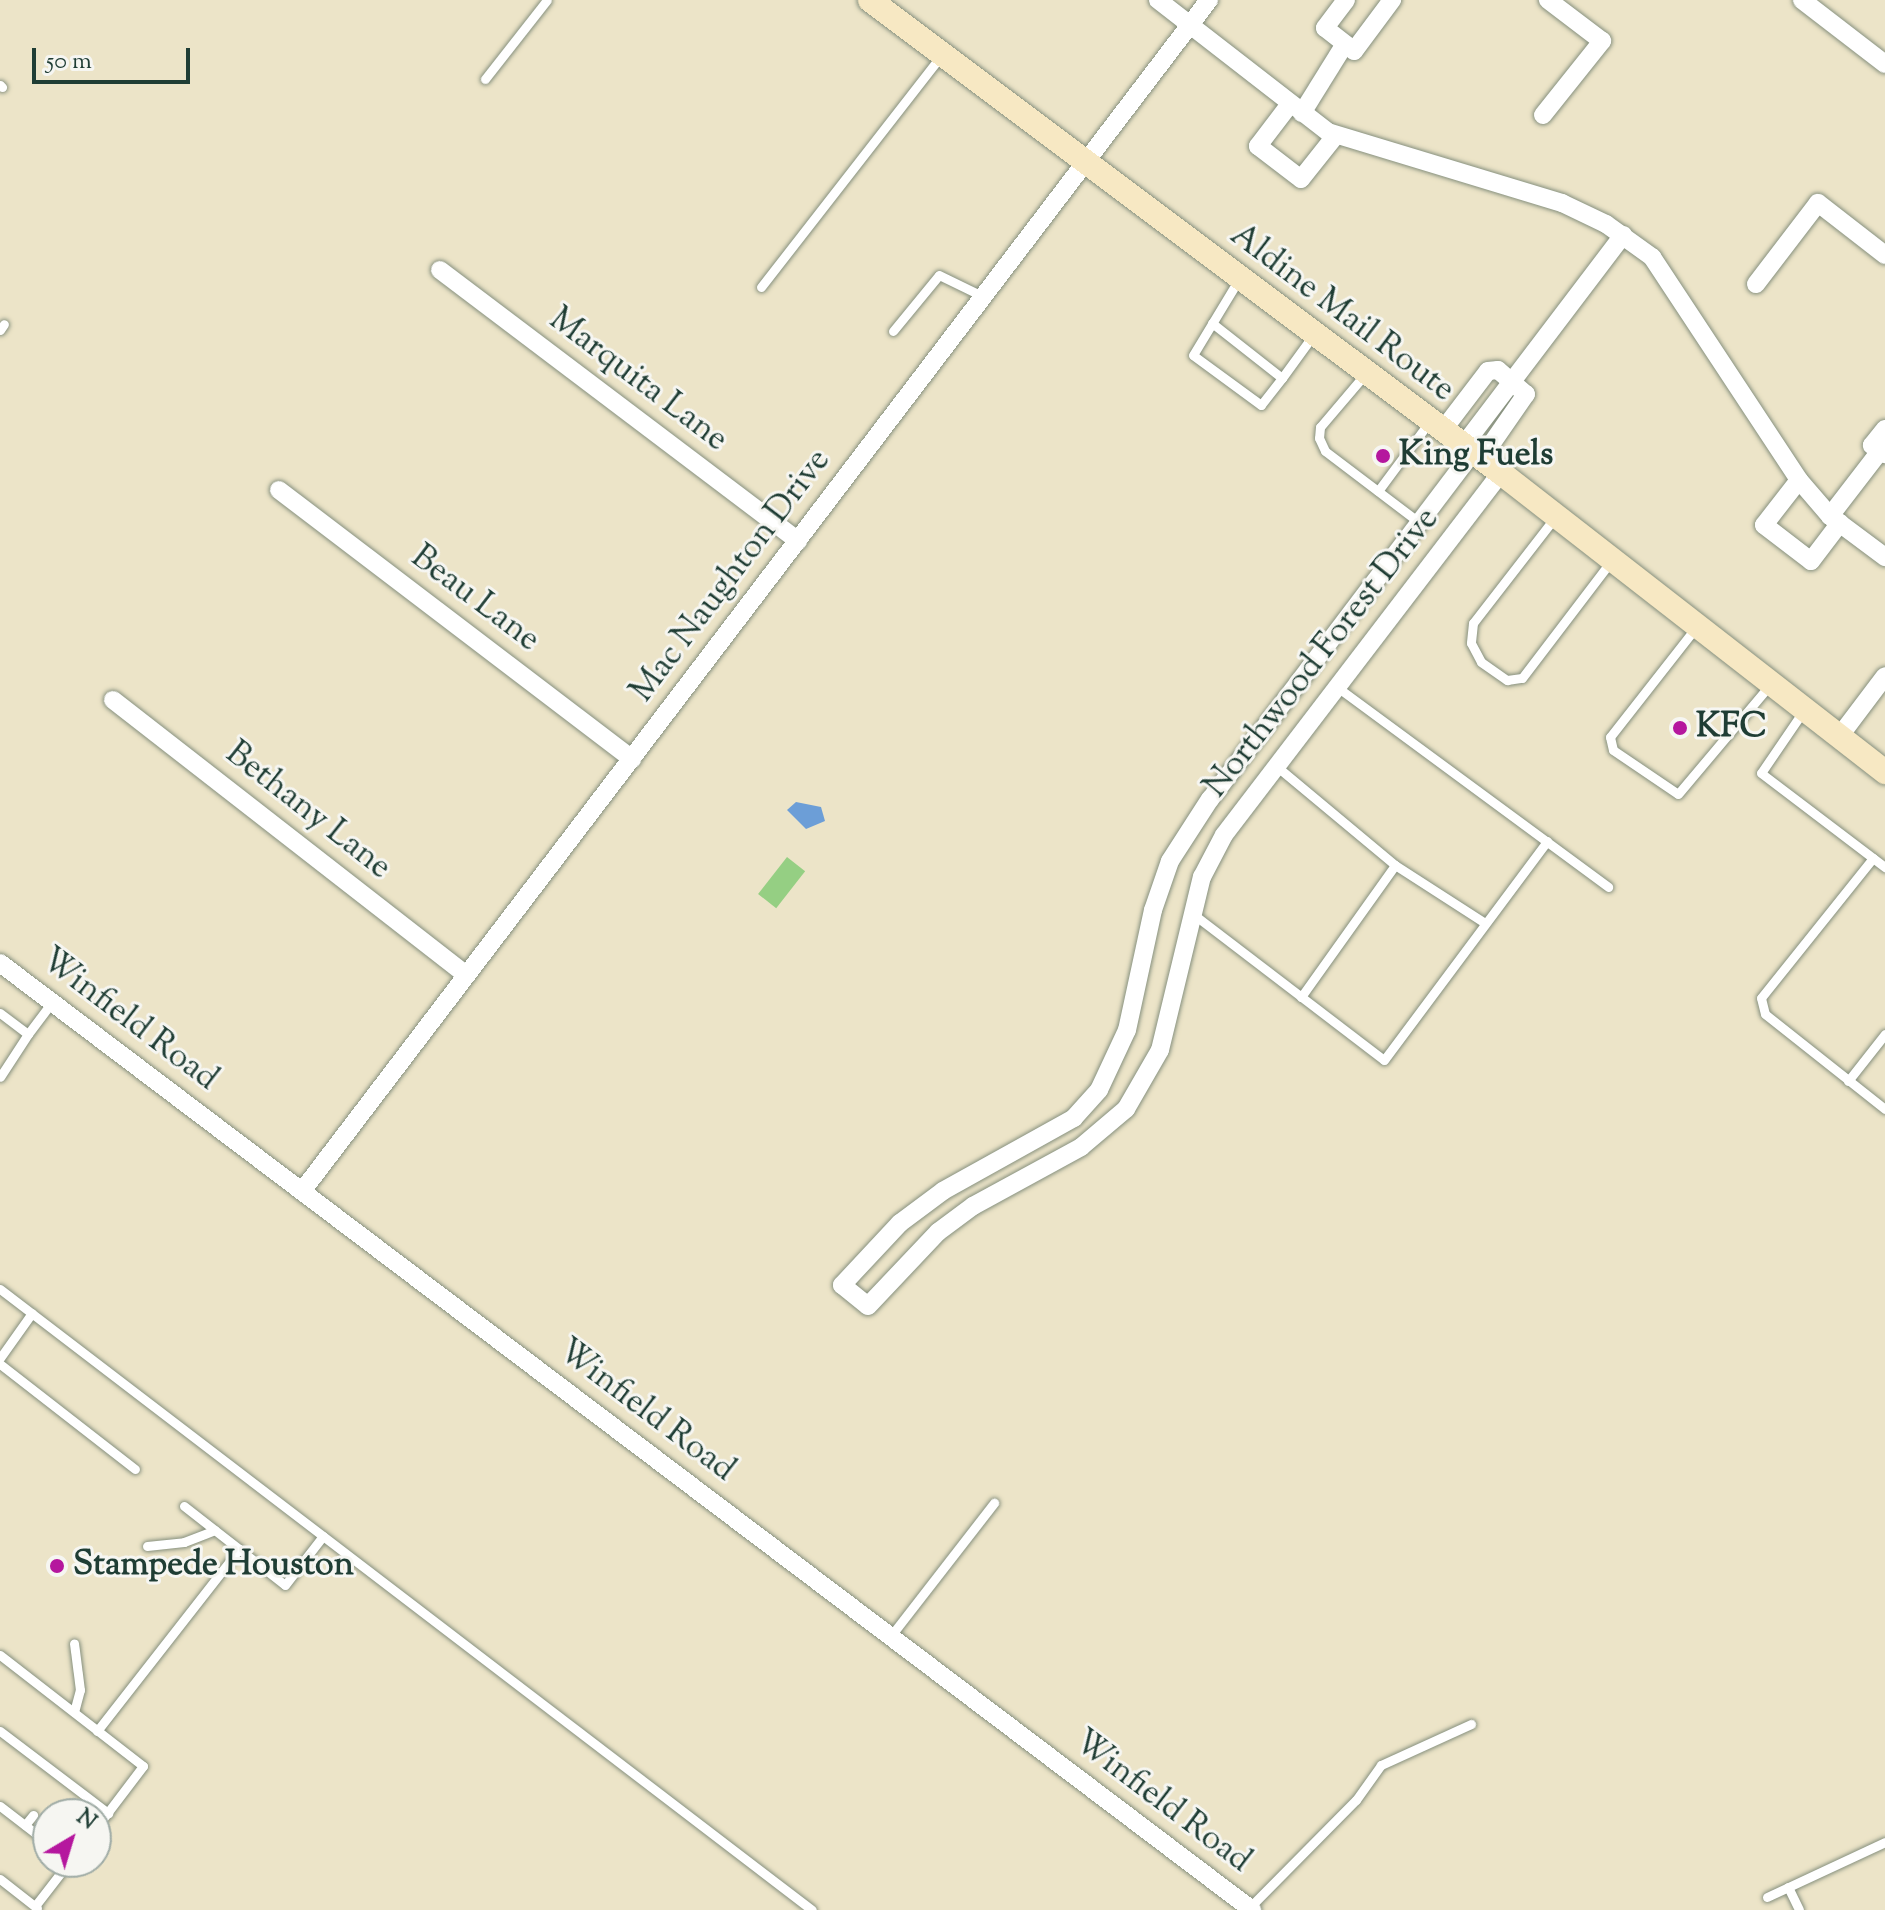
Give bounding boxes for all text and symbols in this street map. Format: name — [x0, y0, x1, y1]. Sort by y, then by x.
scale bar — [36, 32, 194, 82]
text: 50 m — [46, 45, 92, 79]
street label: Aldine Mail Route — [1222, 215, 1462, 411]
street label: Marquita Lane — [541, 300, 735, 460]
place label: King Fuels — [1399, 436, 1553, 476]
street label: Mac Naughton Drive — [623, 441, 839, 711]
marker: King Fuels — [1374, 447, 1392, 465]
street label: Northwood Forest Drive — [1196, 500, 1448, 806]
street label: Beau Lane — [402, 537, 548, 661]
place label: KFC — [1696, 708, 1767, 748]
marker: KFC — [1671, 719, 1689, 737]
street label: Bethany Lane — [217, 734, 399, 888]
street label: Winfield Road — [32, 940, 226, 1100]
street label: Winfield Road — [549, 1331, 743, 1491]
place label: Stampede Houston — [73, 1546, 354, 1586]
marker: Stampede Houston — [48, 1557, 66, 1575]
street label: Winfield Road — [1065, 1722, 1259, 1882]
north arrow — [32, 1798, 112, 1878]
text: N — [69, 1803, 102, 1839]

